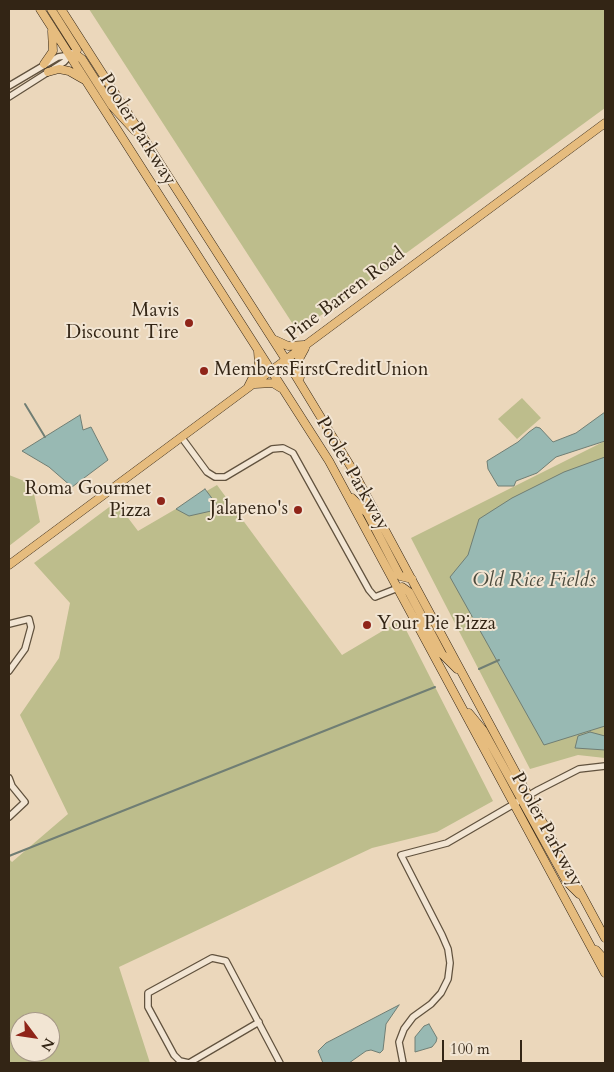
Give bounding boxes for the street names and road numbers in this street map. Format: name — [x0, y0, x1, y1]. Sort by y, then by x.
street label: Pooler Parkway — [94, 70, 180, 190]
street label: Pine Barren Road — [282, 243, 410, 347]
street label: Pooler Parkway — [310, 413, 394, 535]
street label: Pooler Parkway — [505, 769, 587, 891]

